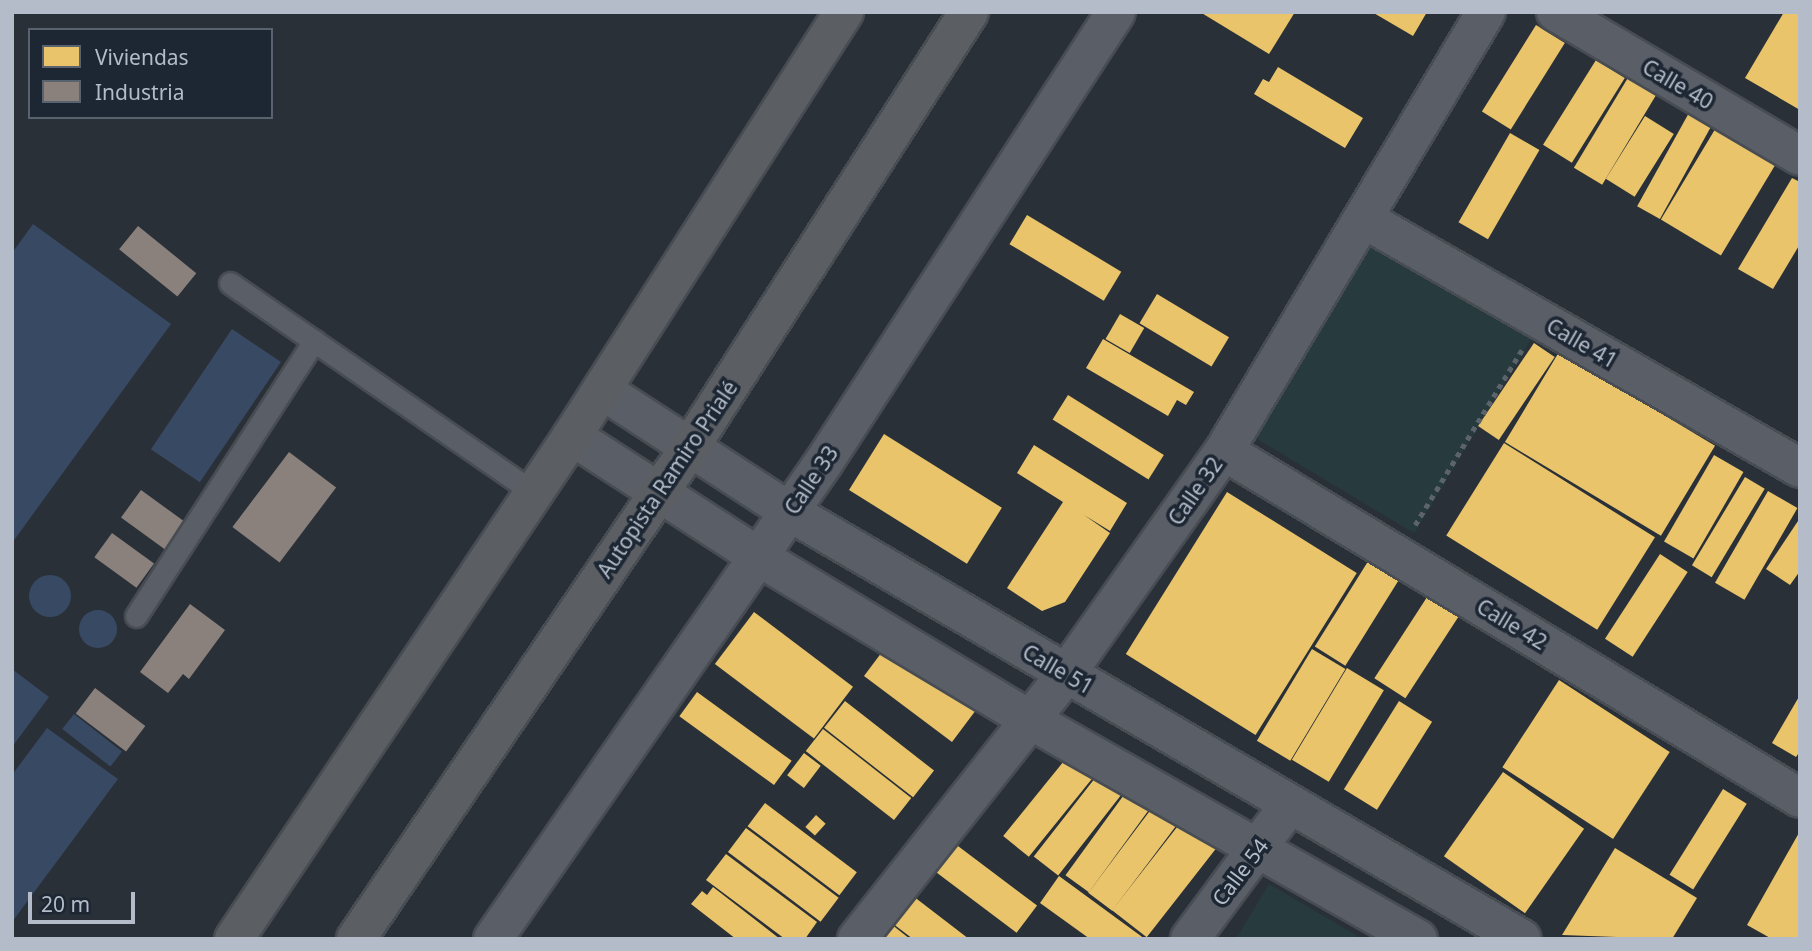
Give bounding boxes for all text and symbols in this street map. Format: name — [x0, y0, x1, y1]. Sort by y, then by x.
legend — [28, 28, 273, 119]
text: Viviendas — [95, 43, 189, 71]
street label: Calle 40 — [1638, 54, 1718, 114]
text: Industria — [95, 78, 185, 106]
street label: Calle 41 — [1542, 313, 1622, 373]
street label: Autopista Ramiro Prialé — [592, 376, 742, 582]
street label: Calle 33 — [779, 441, 843, 519]
street label: Calle 32 — [1163, 452, 1227, 530]
street label: Calle 42 — [1472, 593, 1552, 655]
street label: Calle 51 — [1018, 639, 1098, 699]
street label: Calle 54 — [1207, 834, 1273, 910]
scale bar — [32, 878, 138, 922]
text: 20 m — [41, 890, 90, 918]

